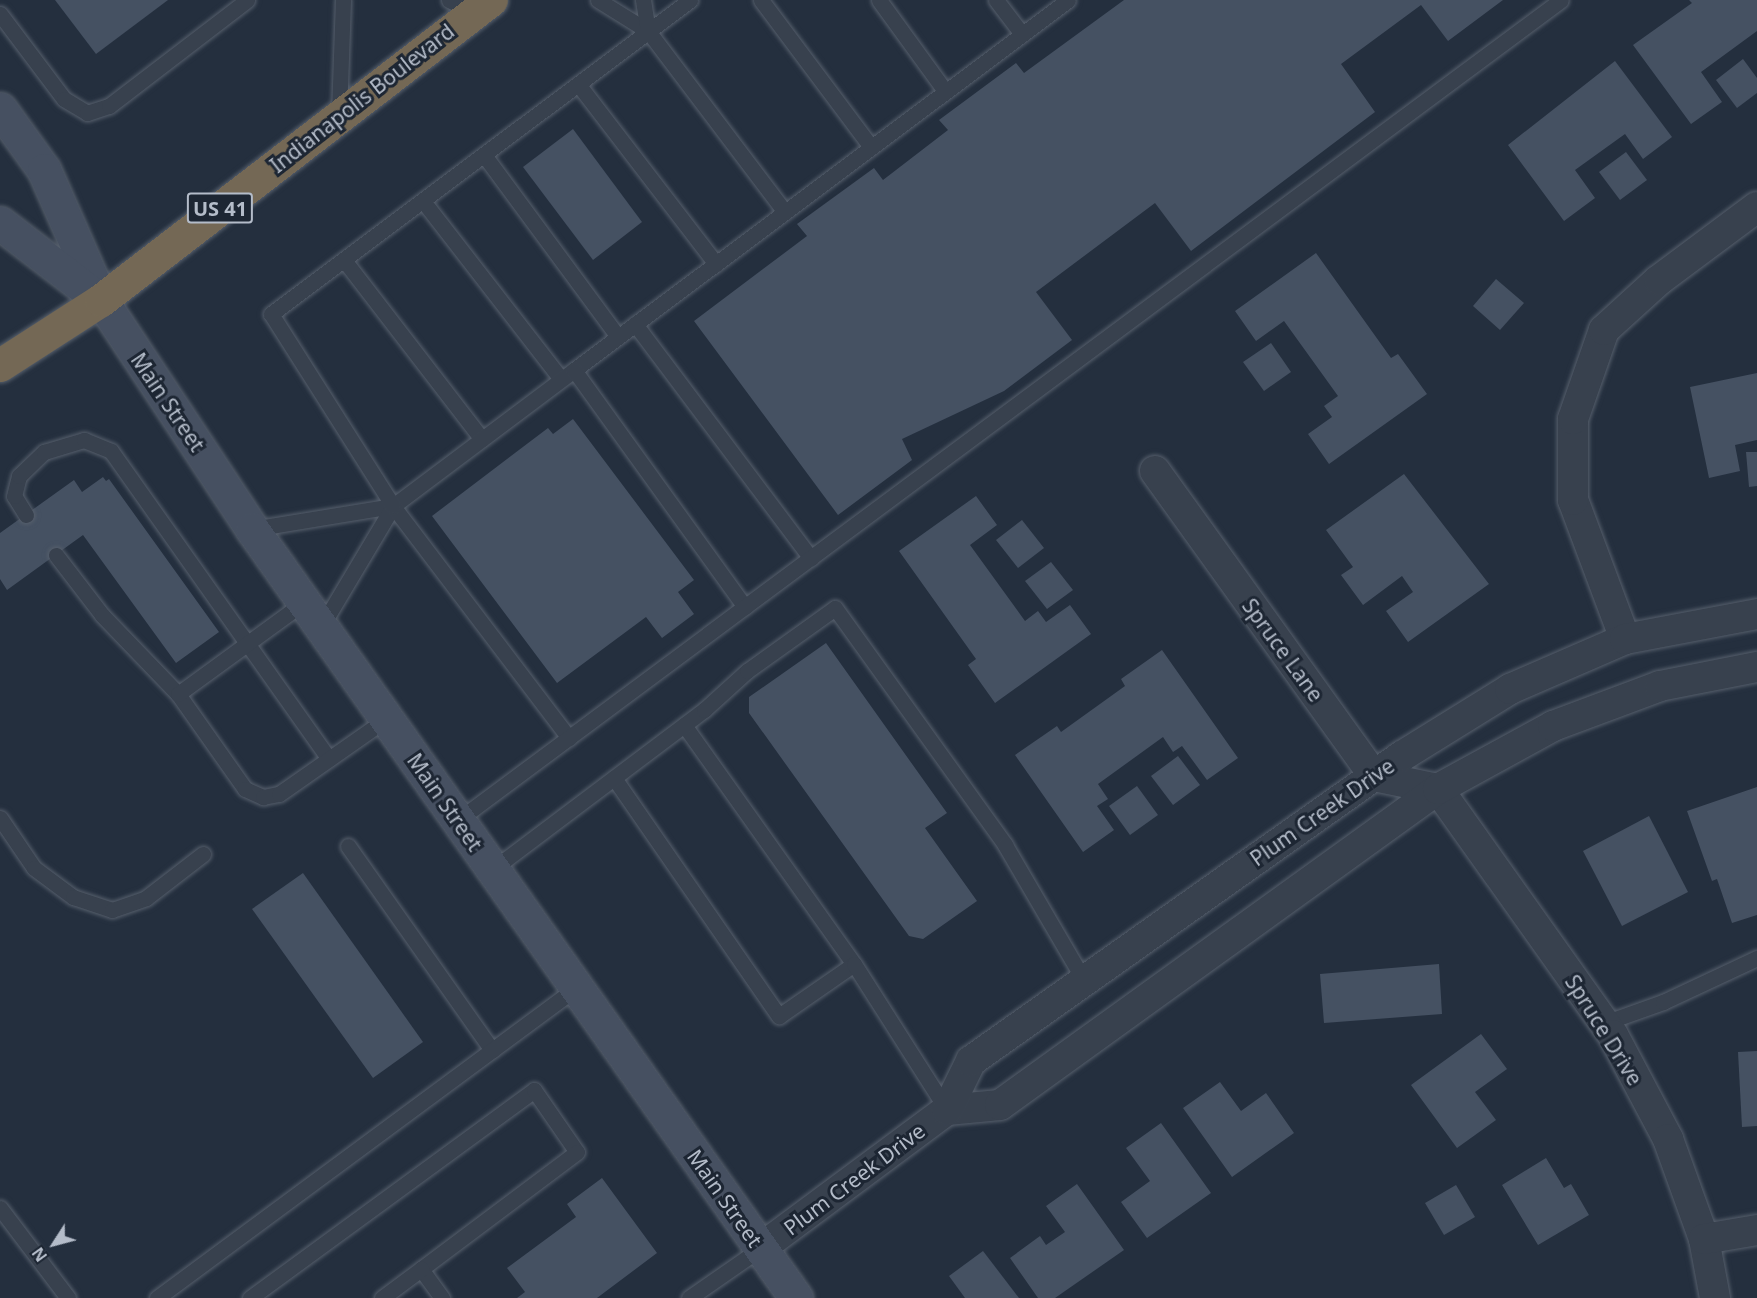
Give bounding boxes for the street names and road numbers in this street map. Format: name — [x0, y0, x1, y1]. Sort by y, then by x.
street label: Indianapolis Boulevard — [265, 18, 459, 178]
road number: US 41 — [186, 191, 254, 225]
street label: Main Street — [126, 348, 210, 456]
street label: Spruce Lane — [1237, 594, 1329, 706]
street label: Main Street — [402, 748, 488, 856]
street label: Plum Creek Drive — [1245, 753, 1399, 871]
street label: Spruce Drive — [1560, 970, 1648, 1090]
street label: Plum Creek Drive — [779, 1118, 929, 1240]
street label: Main Street — [682, 1144, 768, 1252]

